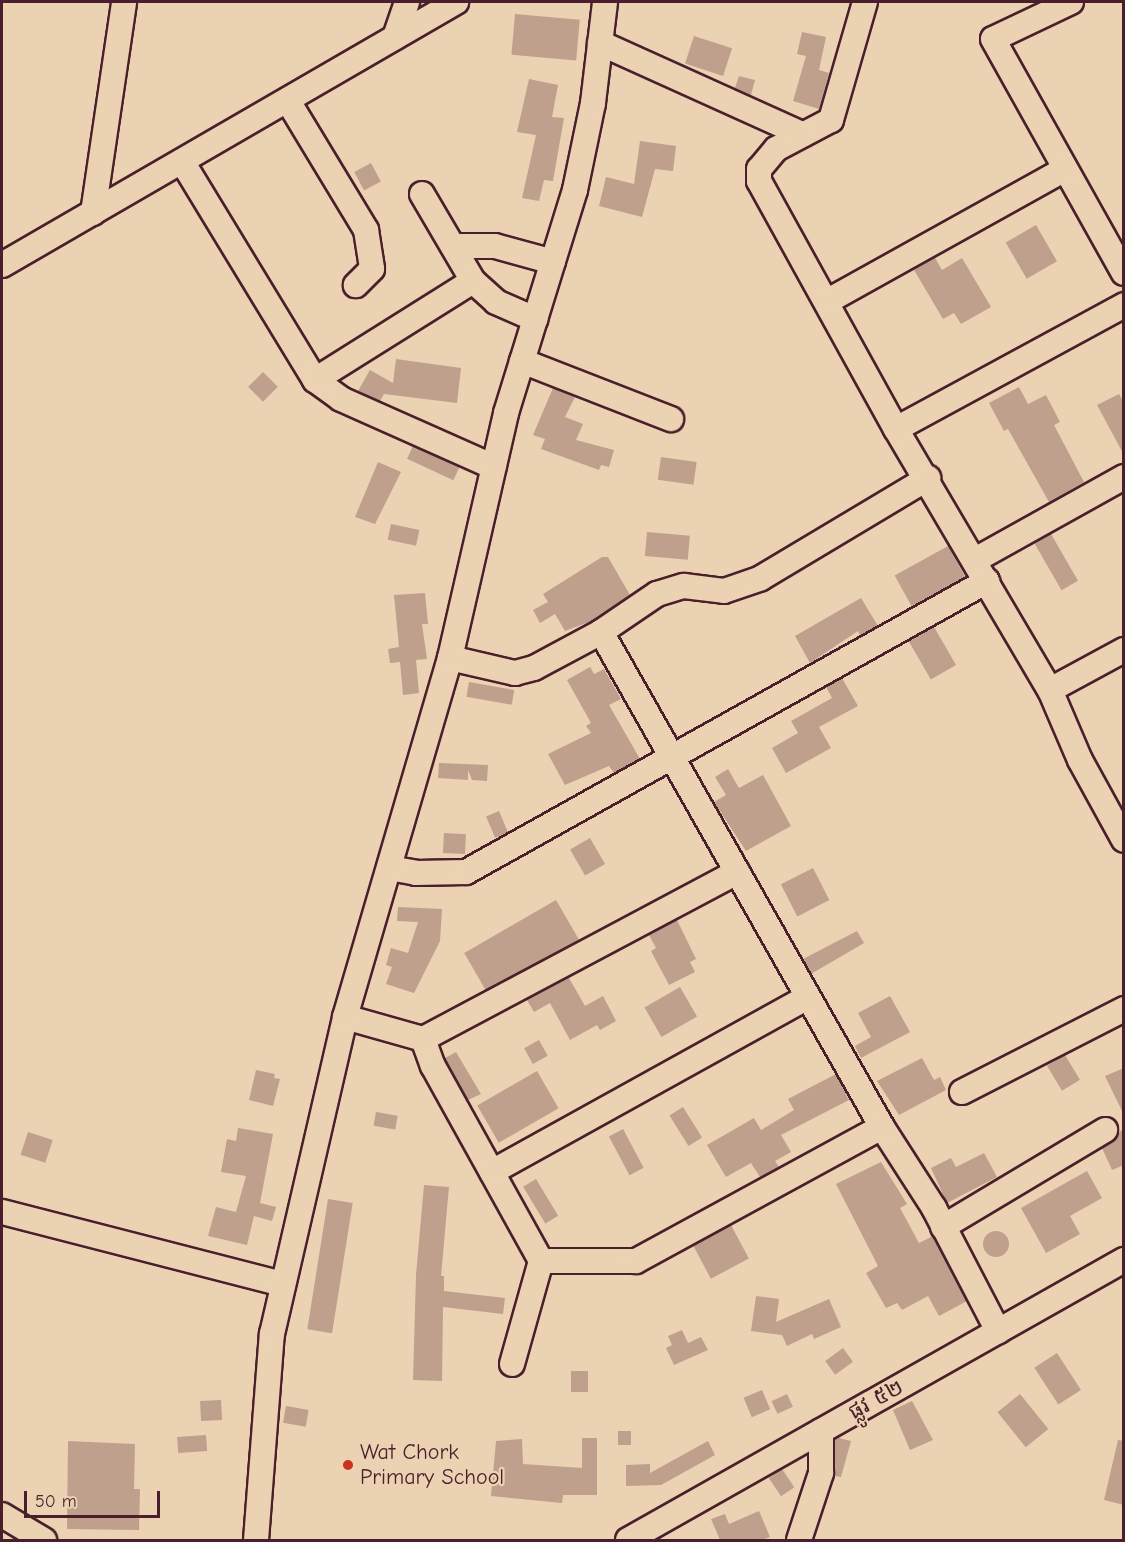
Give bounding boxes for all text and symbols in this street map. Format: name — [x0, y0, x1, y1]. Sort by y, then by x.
street label: ផ្លូវ ៥២ — [844, 1374, 908, 1426]
place label: Wat Chork Primary School — [360, 1439, 504, 1490]
marker: Wat Chork Primary School — [341, 1458, 355, 1472]
scale bar — [27, 1479, 164, 1517]
text: 50 m — [35, 1491, 77, 1512]

